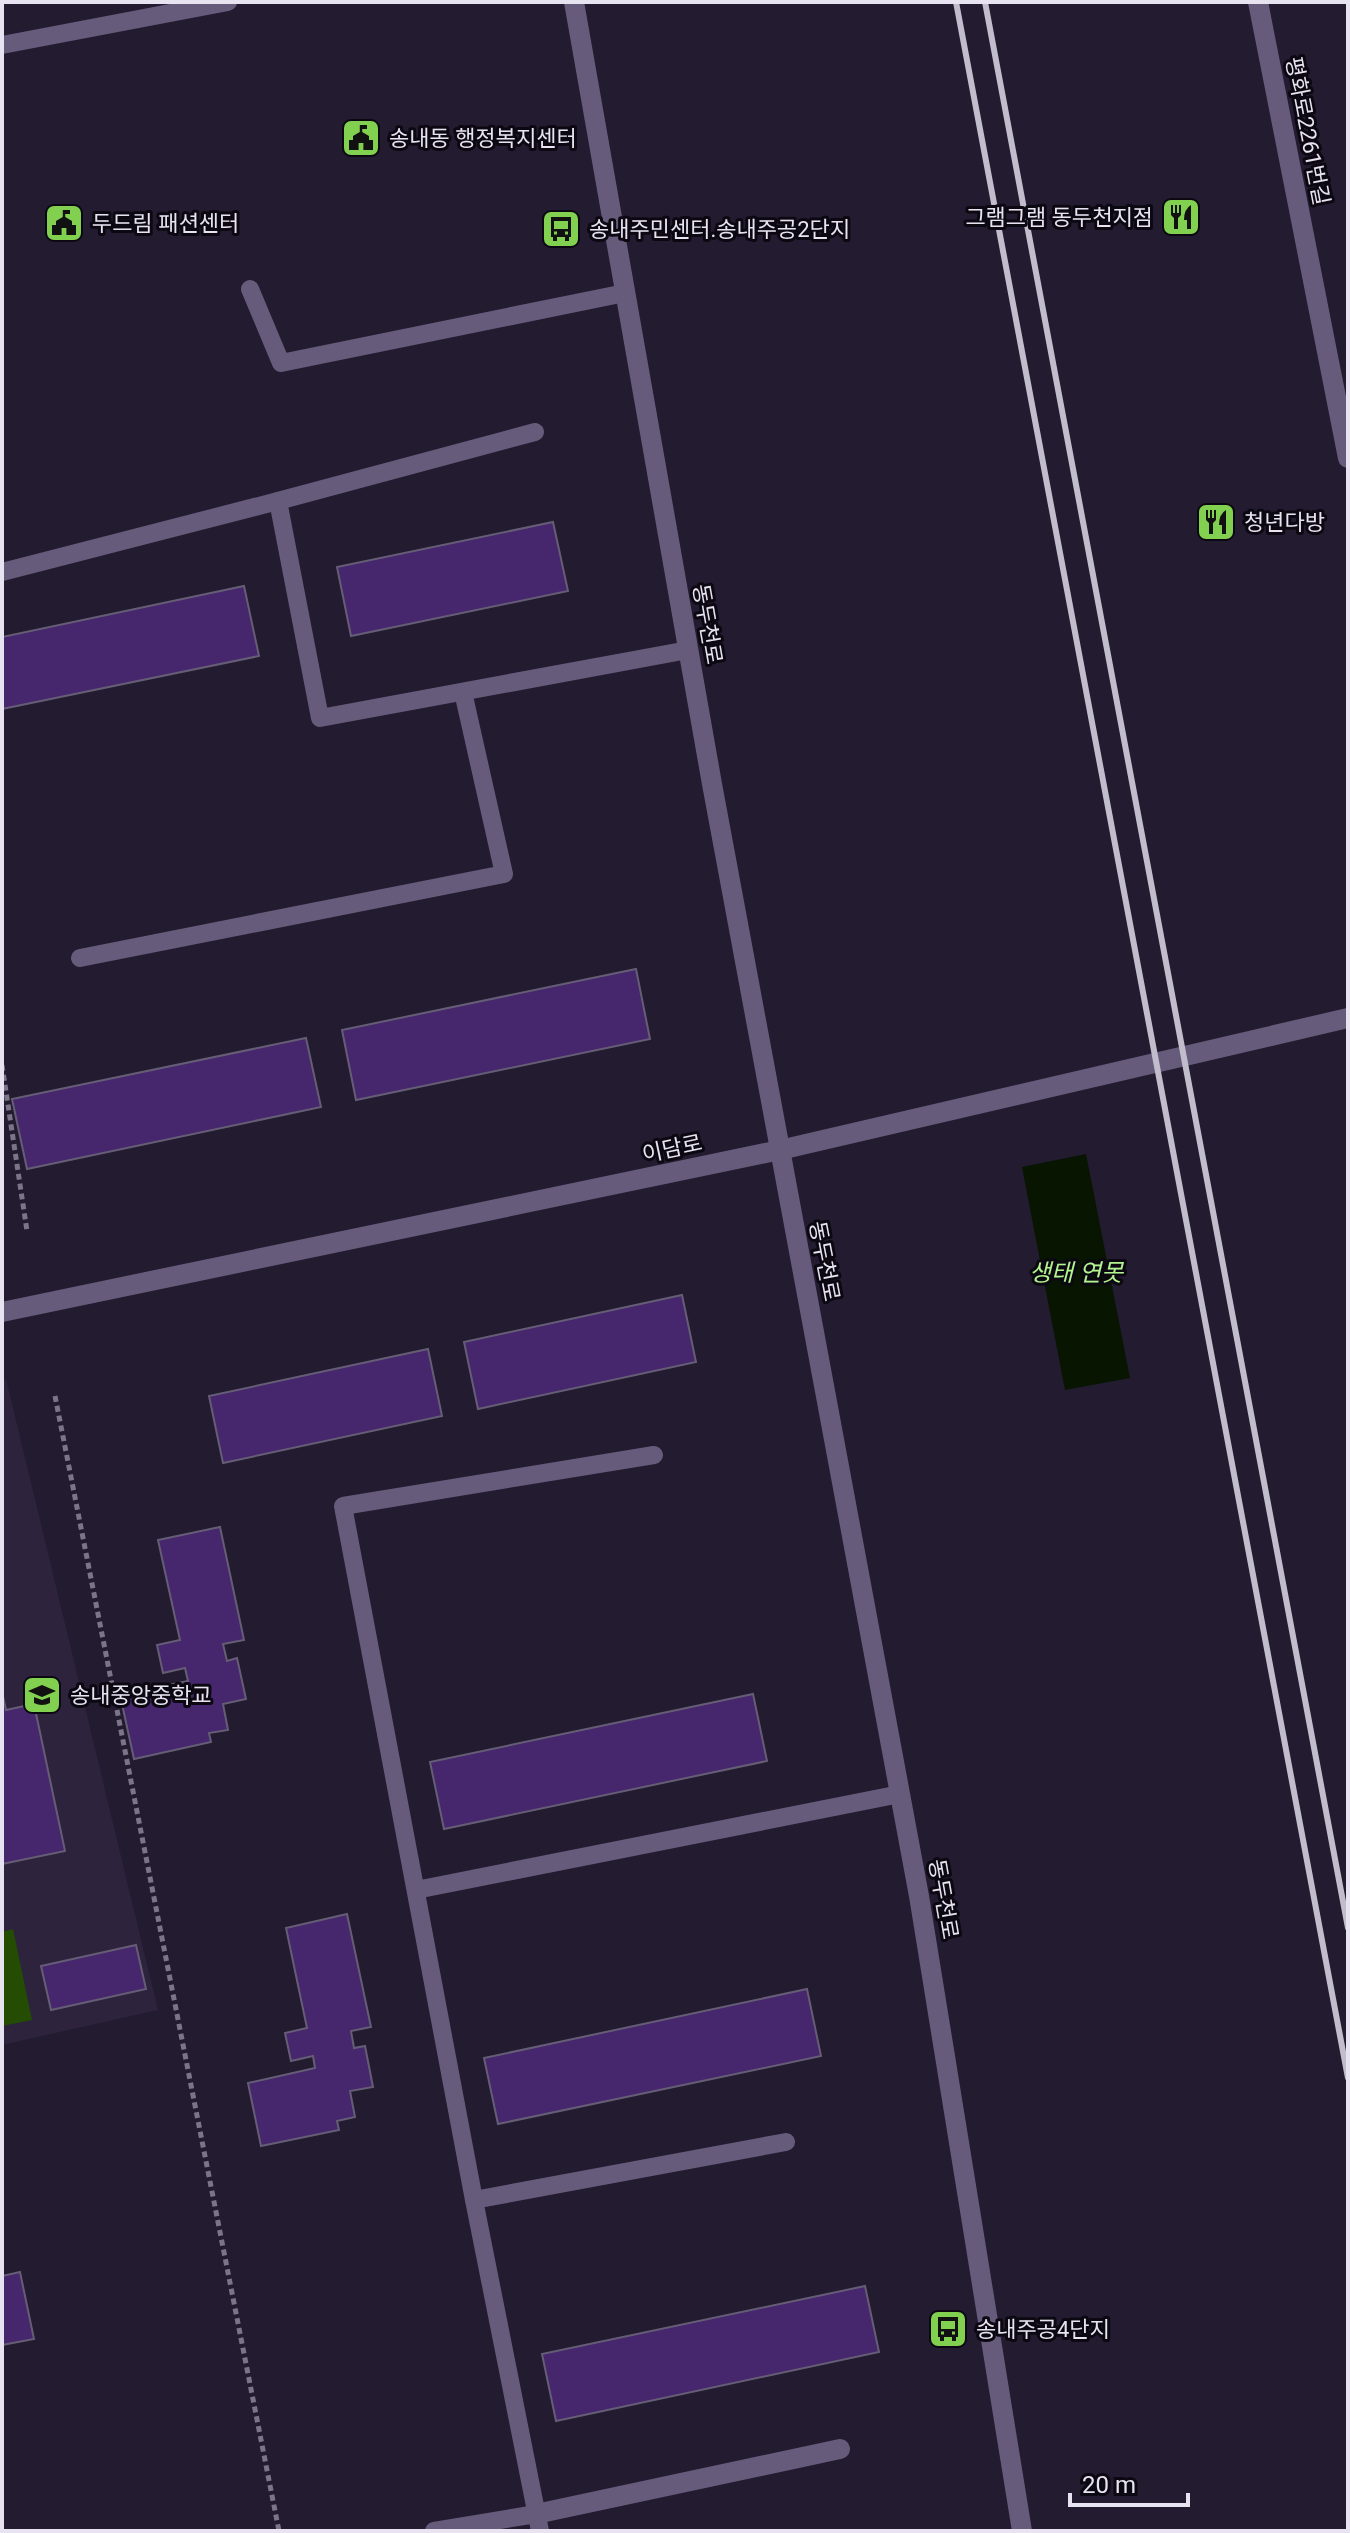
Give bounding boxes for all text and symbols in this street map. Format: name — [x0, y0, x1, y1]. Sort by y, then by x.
street label: 평화로2261번길 — [1281, 55, 1334, 207]
public building icon: 송내동 행정복지센터 — [340, 117, 382, 159]
place label: 송내동 행정복지센터 — [389, 126, 577, 151]
restaurant icon: 그램그램 동두천지점 — [1160, 196, 1202, 238]
public building icon: 두드림 패션센터 — [43, 202, 85, 244]
place label: 그램그램 동두천지점 — [965, 205, 1153, 230]
bus stop icon: 송내주민센터.송내주공2단지 — [540, 208, 582, 250]
place label: 두드림 패션센터 — [92, 211, 239, 236]
place label: 송내주민센터.송내주공2단지 — [589, 217, 850, 242]
restaurant icon: 청년다방 — [1195, 501, 1237, 543]
place label: 청년다방 — [1244, 510, 1325, 535]
street label: 동두천로 — [688, 582, 727, 666]
street label: 이담로 — [640, 1130, 704, 1167]
street label: 동두천로 — [805, 1219, 845, 1303]
water label: 생태 연못 — [1029, 1259, 1125, 1287]
school or university icon: 송내중앙중학교 — [21, 1674, 63, 1716]
place label: 송내중앙중학교 — [70, 1683, 212, 1708]
street label: 동두천로 — [924, 1857, 963, 1941]
bus stop icon: 송내주공4단지 — [927, 2308, 969, 2350]
place label: 송내주공4단지 — [976, 2317, 1110, 2342]
scale bar — [1070, 2457, 1188, 2507]
text: 20 m — [1082, 2471, 1136, 2499]

